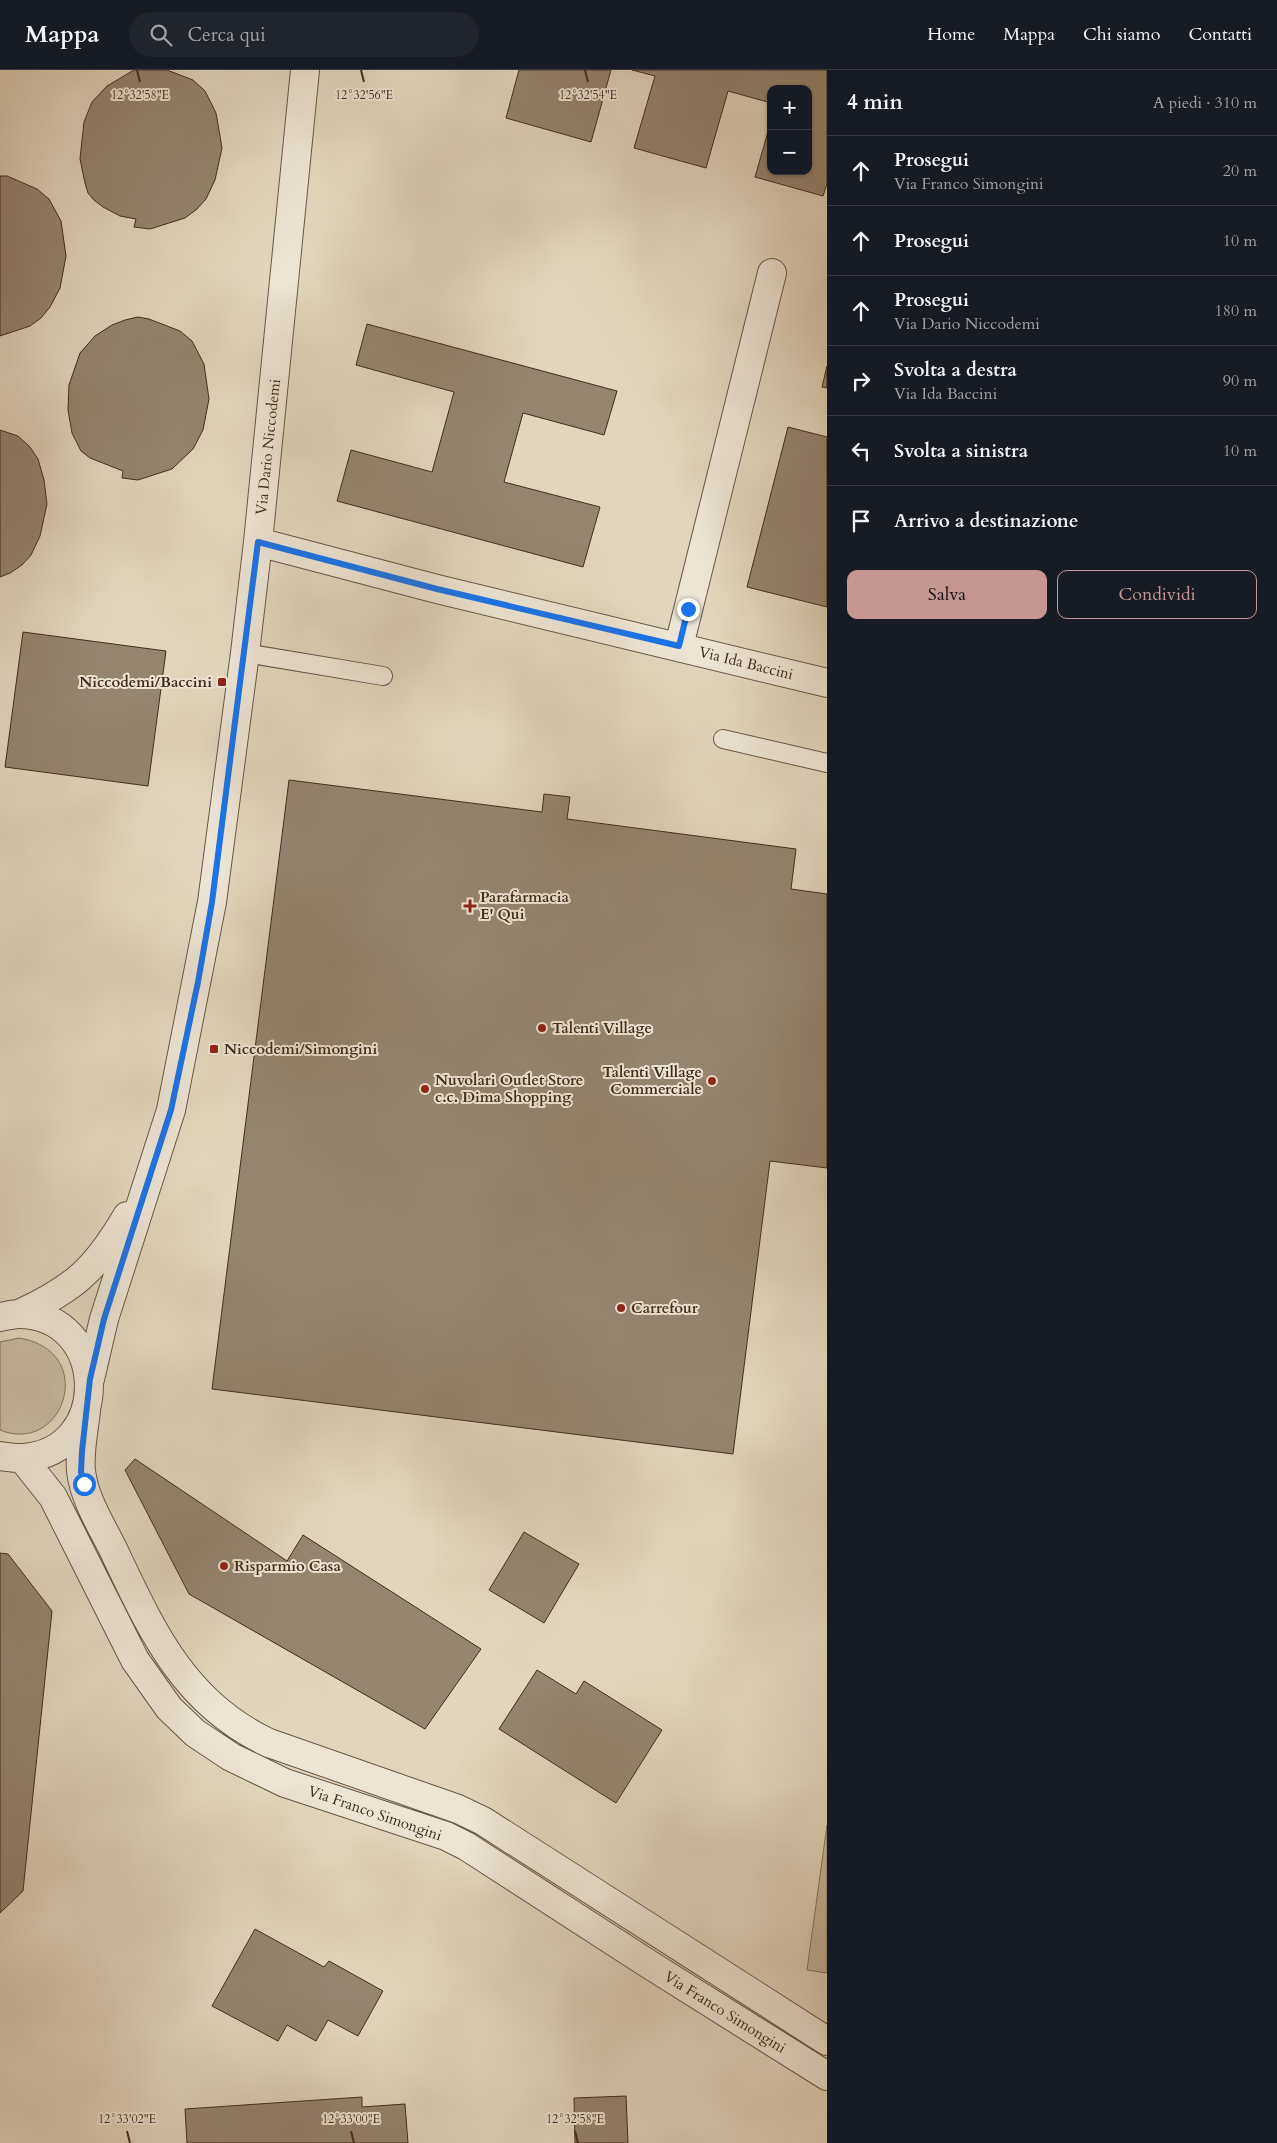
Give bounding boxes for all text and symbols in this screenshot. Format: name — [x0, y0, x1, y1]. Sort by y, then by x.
search box — [129, 12, 479, 57]
text: Mappa — [25, 18, 99, 51]
icon: search — [147, 21, 175, 49]
text: Cerca qui — [187, 22, 265, 48]
text: Home — [927, 22, 975, 47]
text: Mappa — [1003, 22, 1055, 47]
text: Chi siamo — [1083, 22, 1160, 47]
text: Contatti — [1188, 22, 1252, 47]
map controls — [767, 85, 812, 175]
button: + — [767, 85, 812, 130]
text: 12°32'58"E — [111, 87, 169, 103]
text: 12°32'56"E — [335, 87, 393, 103]
text: 12°32'54"E — [559, 87, 617, 103]
text: 4 min — [847, 88, 903, 117]
text: A piedi · 310 m — [1153, 92, 1257, 114]
button: − — [767, 130, 812, 175]
text: Prosegui — [894, 147, 969, 173]
icon: ahead — [847, 157, 875, 185]
text: 20 m — [1223, 160, 1257, 182]
text: Via Franco Simongini — [894, 173, 1044, 195]
icon: ahead — [847, 227, 875, 255]
text: Prosegui — [894, 228, 969, 254]
text: 10 m — [1223, 230, 1257, 252]
text: Prosegui — [894, 287, 969, 313]
icon: ahead — [847, 297, 875, 325]
text: 180 m — [1215, 300, 1257, 322]
text: Via Dario Niccodemi — [894, 313, 1040, 335]
text: Svolta a destra — [894, 357, 1017, 383]
icon: right — [847, 367, 875, 395]
text: 90 m — [1223, 370, 1257, 392]
street label: Via Dario Niccodemi — [251, 378, 285, 516]
text: Via Ida Baccini — [894, 383, 997, 405]
icon: left — [847, 437, 875, 465]
text: Svolta a sinistra — [894, 438, 1028, 464]
text: 10 m — [1223, 440, 1257, 462]
icon: arrive — [847, 507, 875, 535]
text: Arrivo a destinazione — [894, 508, 1078, 534]
button: Salva — [847, 570, 1047, 619]
button: Condividi — [1057, 570, 1257, 619]
route end — [677, 598, 700, 621]
street label: Via Ida Baccini — [697, 642, 795, 684]
place label: Niccodemi/Baccini — [79, 672, 212, 692]
marker: Niccodemi/Baccini — [216, 676, 228, 688]
place label: Parafarmacia E' Qui — [480, 887, 570, 924]
marker: Parafarmacia E' Qui — [464, 900, 476, 912]
place label: Talenti Village — [552, 1018, 652, 1038]
marker: Talenti Village — [536, 1022, 548, 1034]
place label: Niccodemi/Simongini — [224, 1039, 378, 1059]
marker: Niccodemi/Simongini — [208, 1043, 220, 1055]
place label: Talenti Village Commerciale — [602, 1062, 702, 1099]
place label: Nuvolari Outlet Store c.c. Dima Shopping — [435, 1070, 583, 1107]
marker: Talenti Village Commerciale — [706, 1075, 718, 1087]
marker: Nuvolari Outlet Store c.c. Dima Shopping — [419, 1083, 431, 1095]
place label: Carrefour — [631, 1298, 699, 1318]
marker: Carrefour — [615, 1302, 627, 1314]
route start — [73, 1473, 96, 1496]
place label: Risparmio Casa — [234, 1556, 341, 1576]
marker: Risparmio Casa — [218, 1560, 230, 1572]
street label: Via Franco Simongini — [305, 1781, 445, 1845]
street label: Via Franco Simongini — [660, 1966, 790, 2058]
text: 12°33'02"E — [98, 2111, 156, 2127]
text: 12°33'00"E — [322, 2111, 380, 2127]
text: 12°32'58"E — [546, 2111, 604, 2127]

